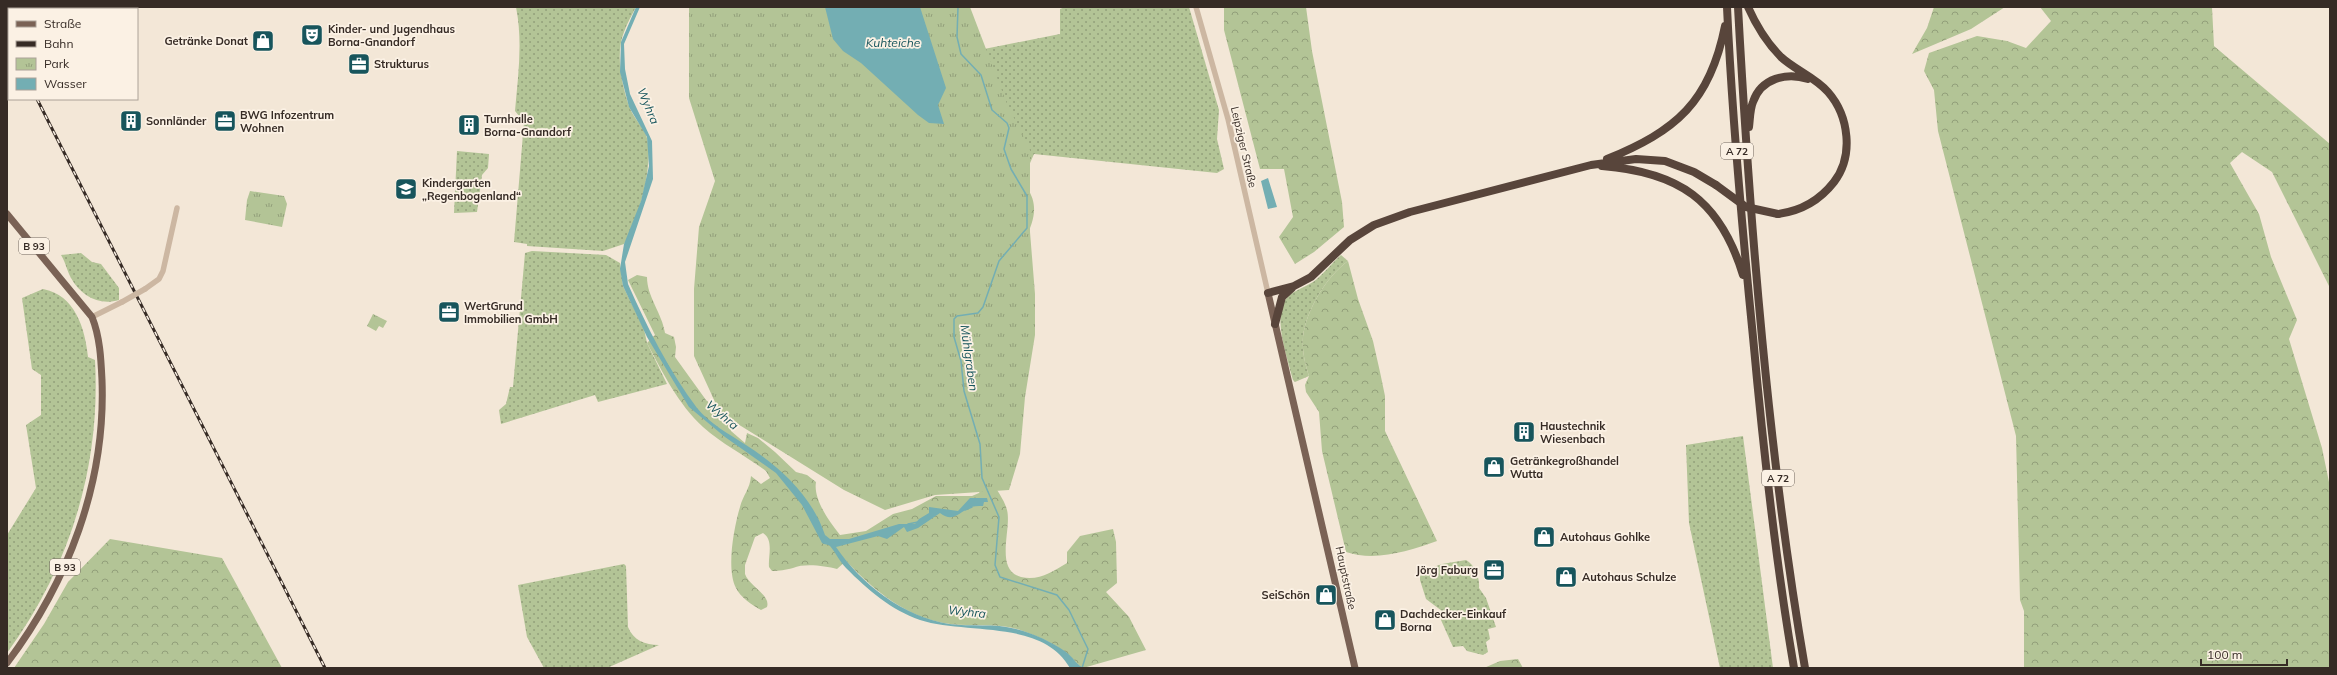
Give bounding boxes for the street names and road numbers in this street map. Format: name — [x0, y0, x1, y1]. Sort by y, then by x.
street label: Leipziger Straße — [1228, 105, 1260, 189]
road number: A 72 — [1721, 143, 1753, 159]
road number: B 93 — [19, 238, 49, 254]
road number: A 72 — [1762, 470, 1794, 486]
street label: Hauptstraße — [1332, 545, 1360, 611]
road number: B 93 — [50, 559, 80, 575]

